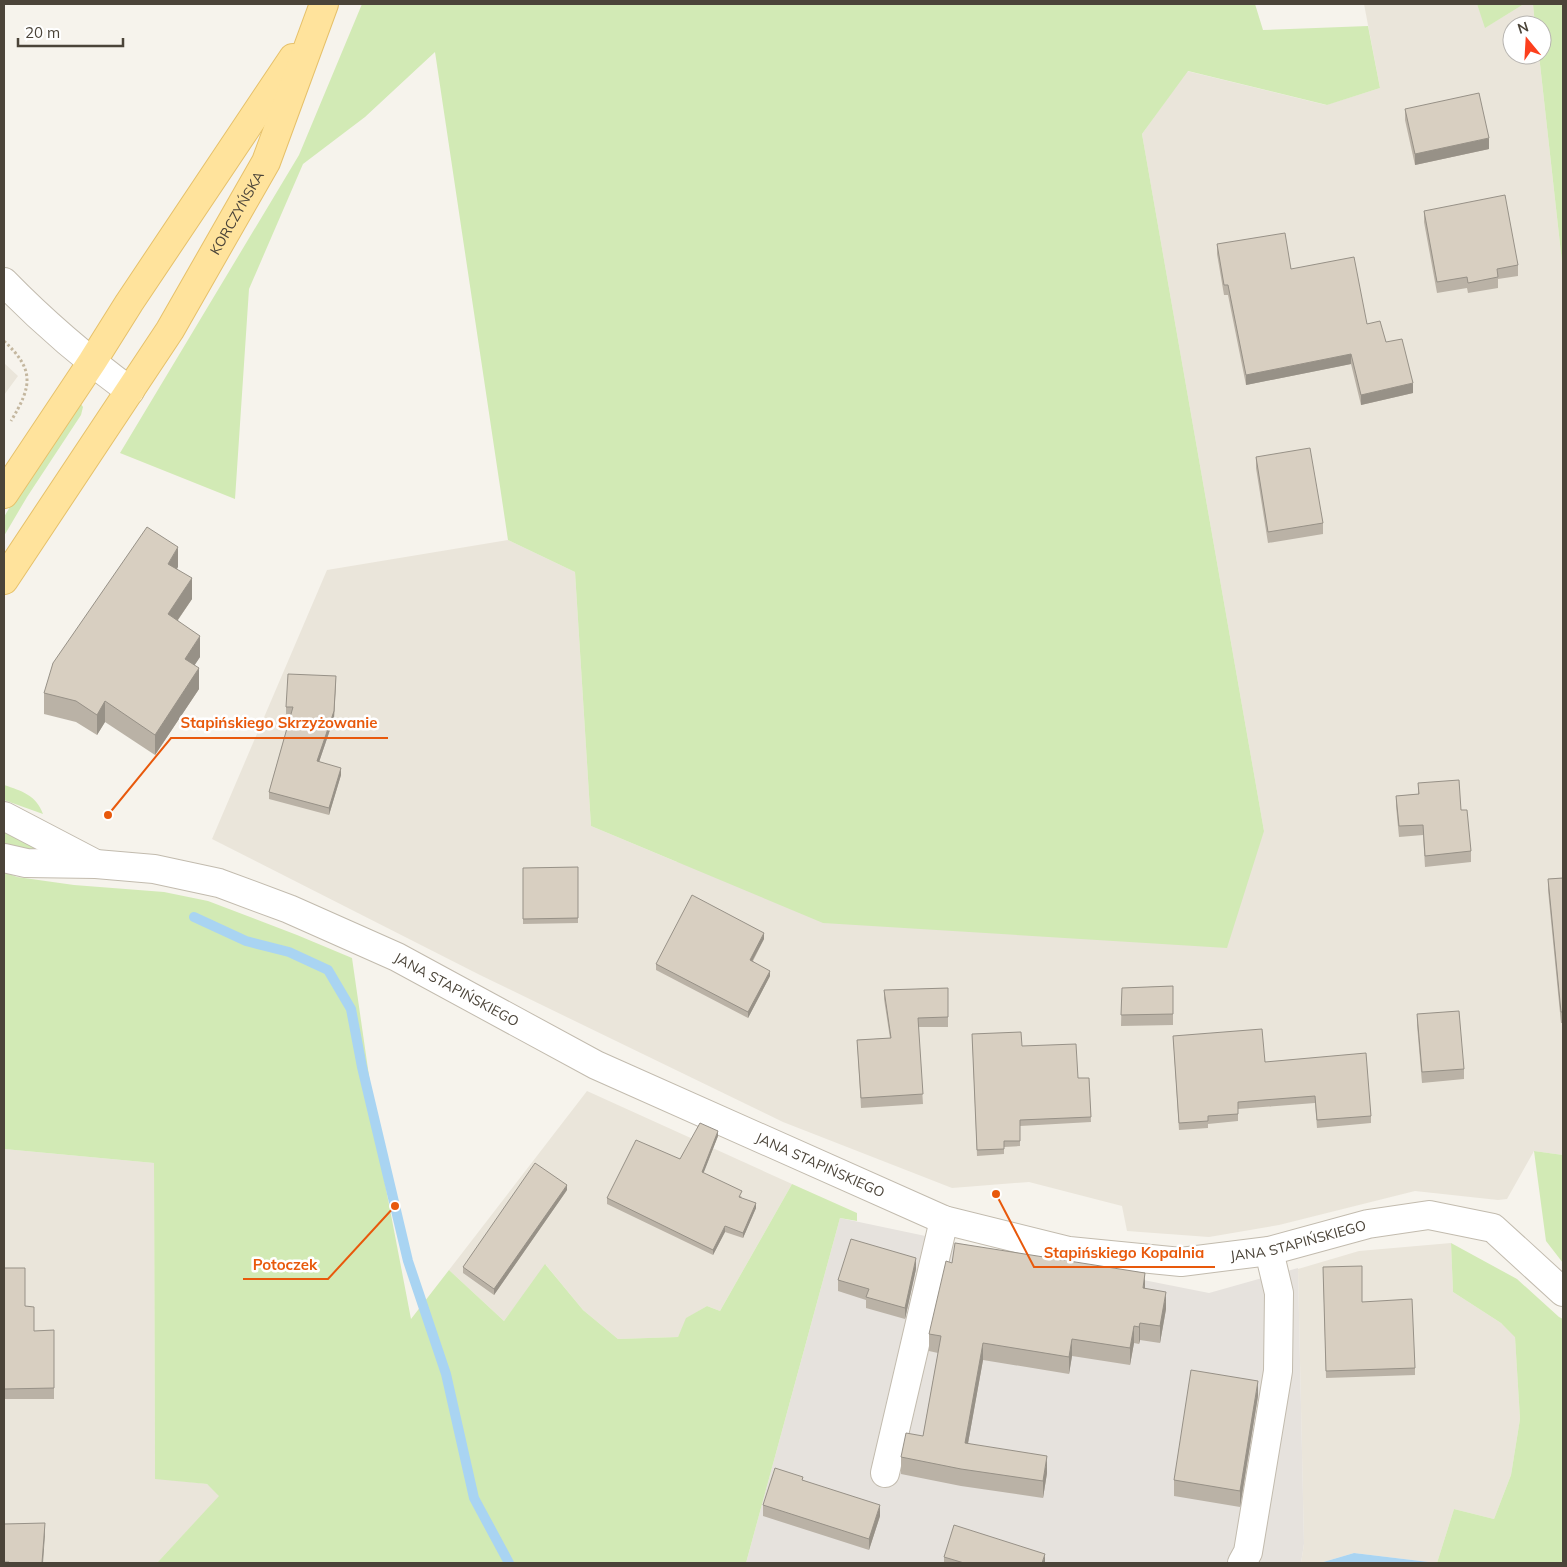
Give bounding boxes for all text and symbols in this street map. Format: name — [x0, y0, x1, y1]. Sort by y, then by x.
scale bar — [18, 15, 122, 47]
north arrow — [1502, 15, 1552, 65]
text: N — [1515, 17, 1531, 38]
text: 20 m — [25, 23, 60, 42]
street label: KORCZYŃSKA — [206, 167, 268, 258]
callout: Stapińskiego Skrzyżowanie — [171, 708, 388, 738]
text: Stapińskiego Skrzyżowanie — [181, 713, 377, 732]
street label: JANA STAPIŃSKIEGO — [391, 948, 522, 1031]
street label: JANA STAPIŃSKIEGO — [753, 1128, 887, 1201]
street label: JANA STAPIŃSKIEGO — [1229, 1216, 1368, 1265]
callout: Stapińskiego Kopalnia — [1034, 1237, 1215, 1267]
text: Stapińskiego Kopalnia — [1044, 1243, 1204, 1262]
callout: Potoczek — [243, 1249, 328, 1279]
text: Potoczek — [253, 1255, 318, 1274]

